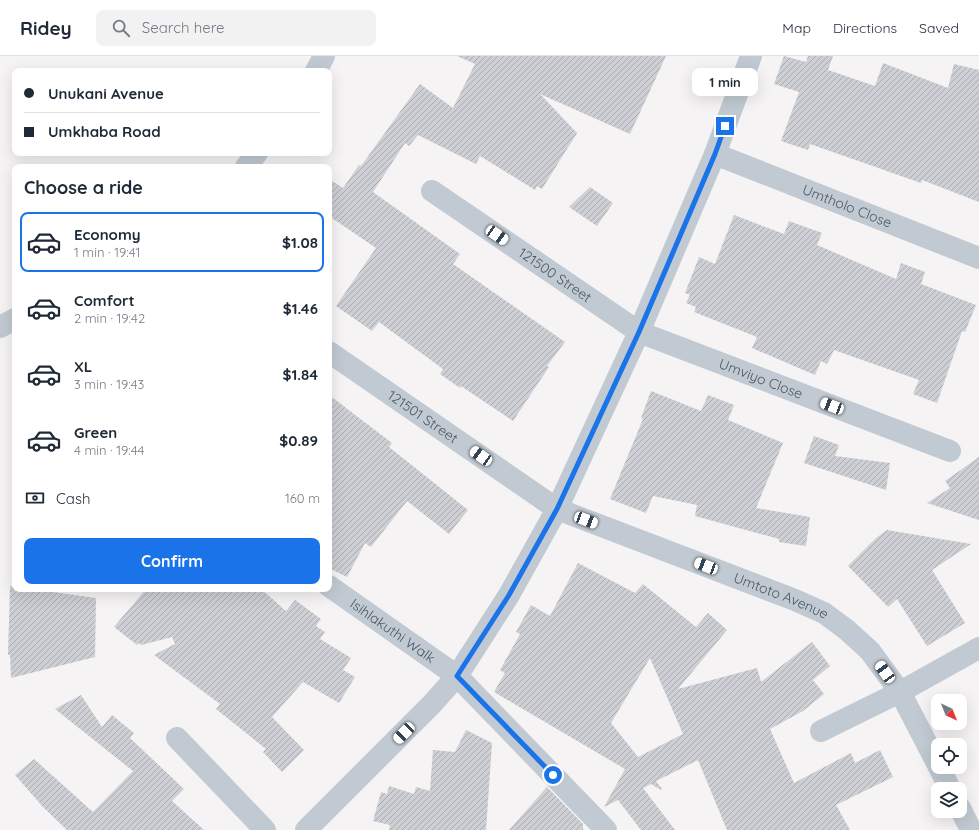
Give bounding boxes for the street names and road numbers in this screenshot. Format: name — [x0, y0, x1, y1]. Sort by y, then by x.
street label: Umtholo Close — [800, 180, 894, 232]
street label: 121500 Street — [515, 244, 595, 306]
street label: Umviyo Close — [716, 354, 806, 403]
street label: 121501 Street — [384, 386, 462, 447]
street label: Umtoto Avenue — [731, 568, 833, 623]
street label: Isihlakuthi Walk — [347, 595, 439, 667]

